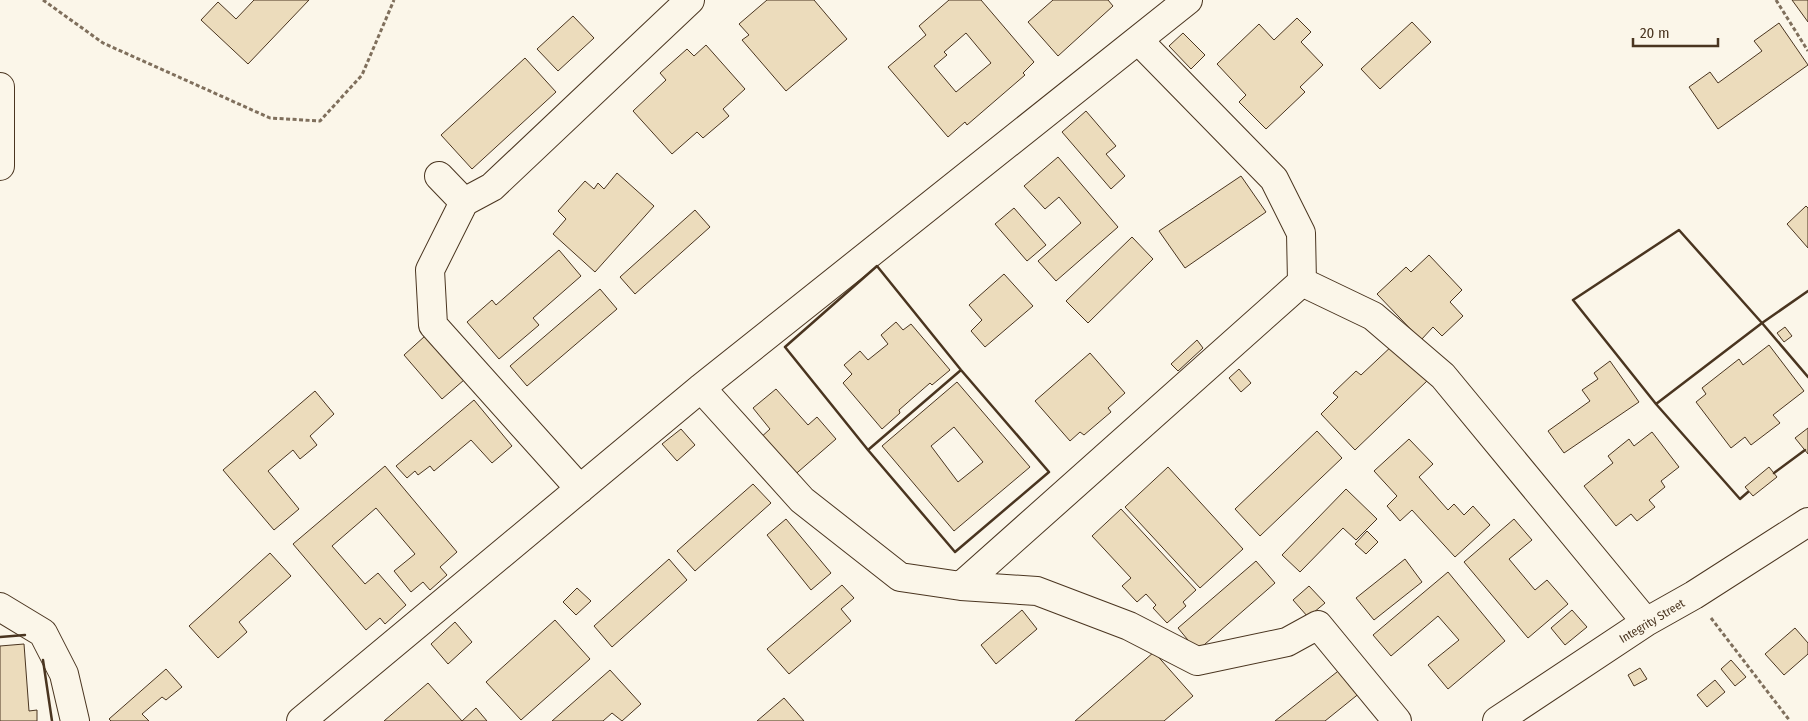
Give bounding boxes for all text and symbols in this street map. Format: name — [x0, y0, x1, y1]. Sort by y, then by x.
scale bar — [1633, 15, 1718, 47]
text: 20 m — [1640, 24, 1670, 42]
street label: Integrity Street — [1617, 596, 1687, 646]

